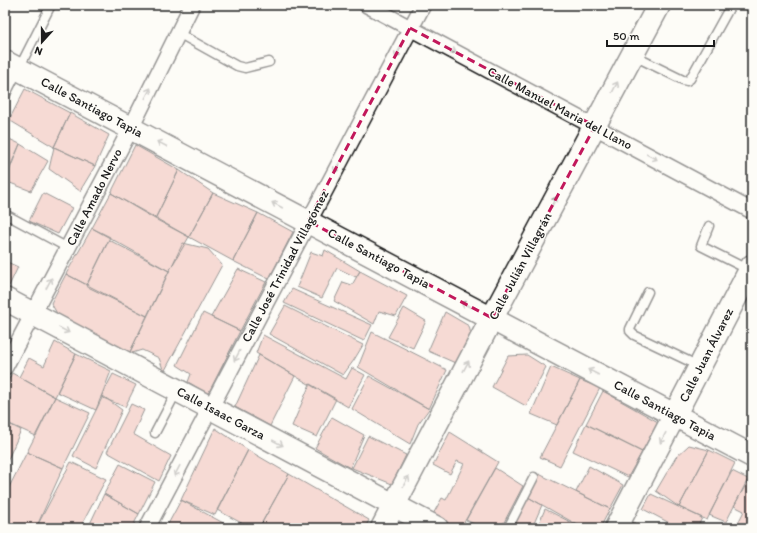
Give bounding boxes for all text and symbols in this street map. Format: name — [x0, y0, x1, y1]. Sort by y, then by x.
north arrow — [22, 22, 62, 62]
scale bar — [607, 22, 714, 48]
text: 50 m — [613, 29, 639, 43]
text: N — [33, 43, 44, 58]
one-way arrow — [393, 46, 401, 58]
one-way arrow — [445, 46, 457, 54]
street label: Calle Manuel Maria del Llano — [485, 63, 635, 153]
street label: Calle Santiago Tapia — [38, 74, 146, 140]
one-way arrow — [612, 81, 619, 93]
one-way arrow — [145, 87, 152, 99]
one-way arrow — [156, 140, 168, 147]
street label: Calle Amado Nervo — [63, 146, 125, 248]
one-way arrow — [646, 154, 658, 161]
one-way arrow — [333, 161, 340, 173]
street label: Calle José Trinidad Villagómez — [238, 187, 332, 345]
one-way arrow — [551, 196, 559, 208]
one-way arrow — [271, 200, 283, 208]
street label: Calle Julián Villagrán — [485, 209, 555, 322]
street label: Calle Santiago Tapia — [325, 225, 433, 291]
one-way arrow — [46, 277, 54, 289]
one-way arrow — [461, 300, 473, 308]
street label: Calle Juan Álvarez — [676, 305, 736, 405]
one-way arrow — [58, 327, 70, 334]
one-way arrow — [233, 350, 241, 362]
one-way arrow — [463, 360, 471, 372]
one-way arrow — [588, 368, 600, 376]
street label: Calle Santiago Tapia — [611, 377, 719, 443]
street label: Calle Isaac Garza — [174, 383, 268, 443]
one-way arrow — [659, 432, 667, 444]
one-way arrow — [272, 440, 284, 448]
one-way arrow — [173, 465, 180, 477]
one-way arrow — [403, 475, 410, 487]

